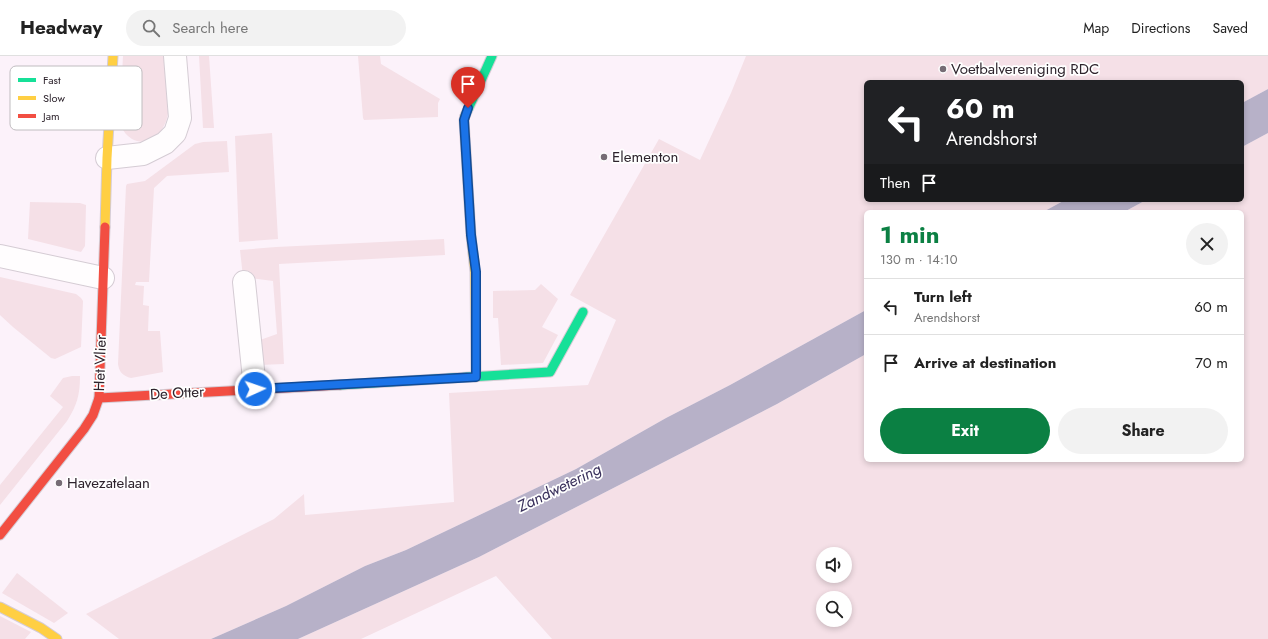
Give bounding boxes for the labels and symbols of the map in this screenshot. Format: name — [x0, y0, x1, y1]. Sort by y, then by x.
place label: Voetbalvereniging RDC — [951, 58, 1099, 80]
marker: Voetbalvereniging RDC — [938, 64, 948, 74]
legend — [10, 66, 142, 130]
pin — [451, 67, 485, 108]
text: Fast — [43, 72, 61, 88]
text: Slow — [43, 90, 65, 106]
text: Jam — [41, 108, 60, 124]
place label: Elementon — [612, 146, 678, 168]
marker: Elementon — [599, 152, 609, 162]
street label: Het Vlier — [88, 333, 112, 392]
position arrow — [234, 368, 276, 410]
street label: De Otter — [149, 381, 206, 405]
water label: Zandwetering — [513, 457, 605, 518]
place label: Havezatelaan — [67, 472, 150, 494]
marker: Havezatelaan — [54, 478, 64, 488]

